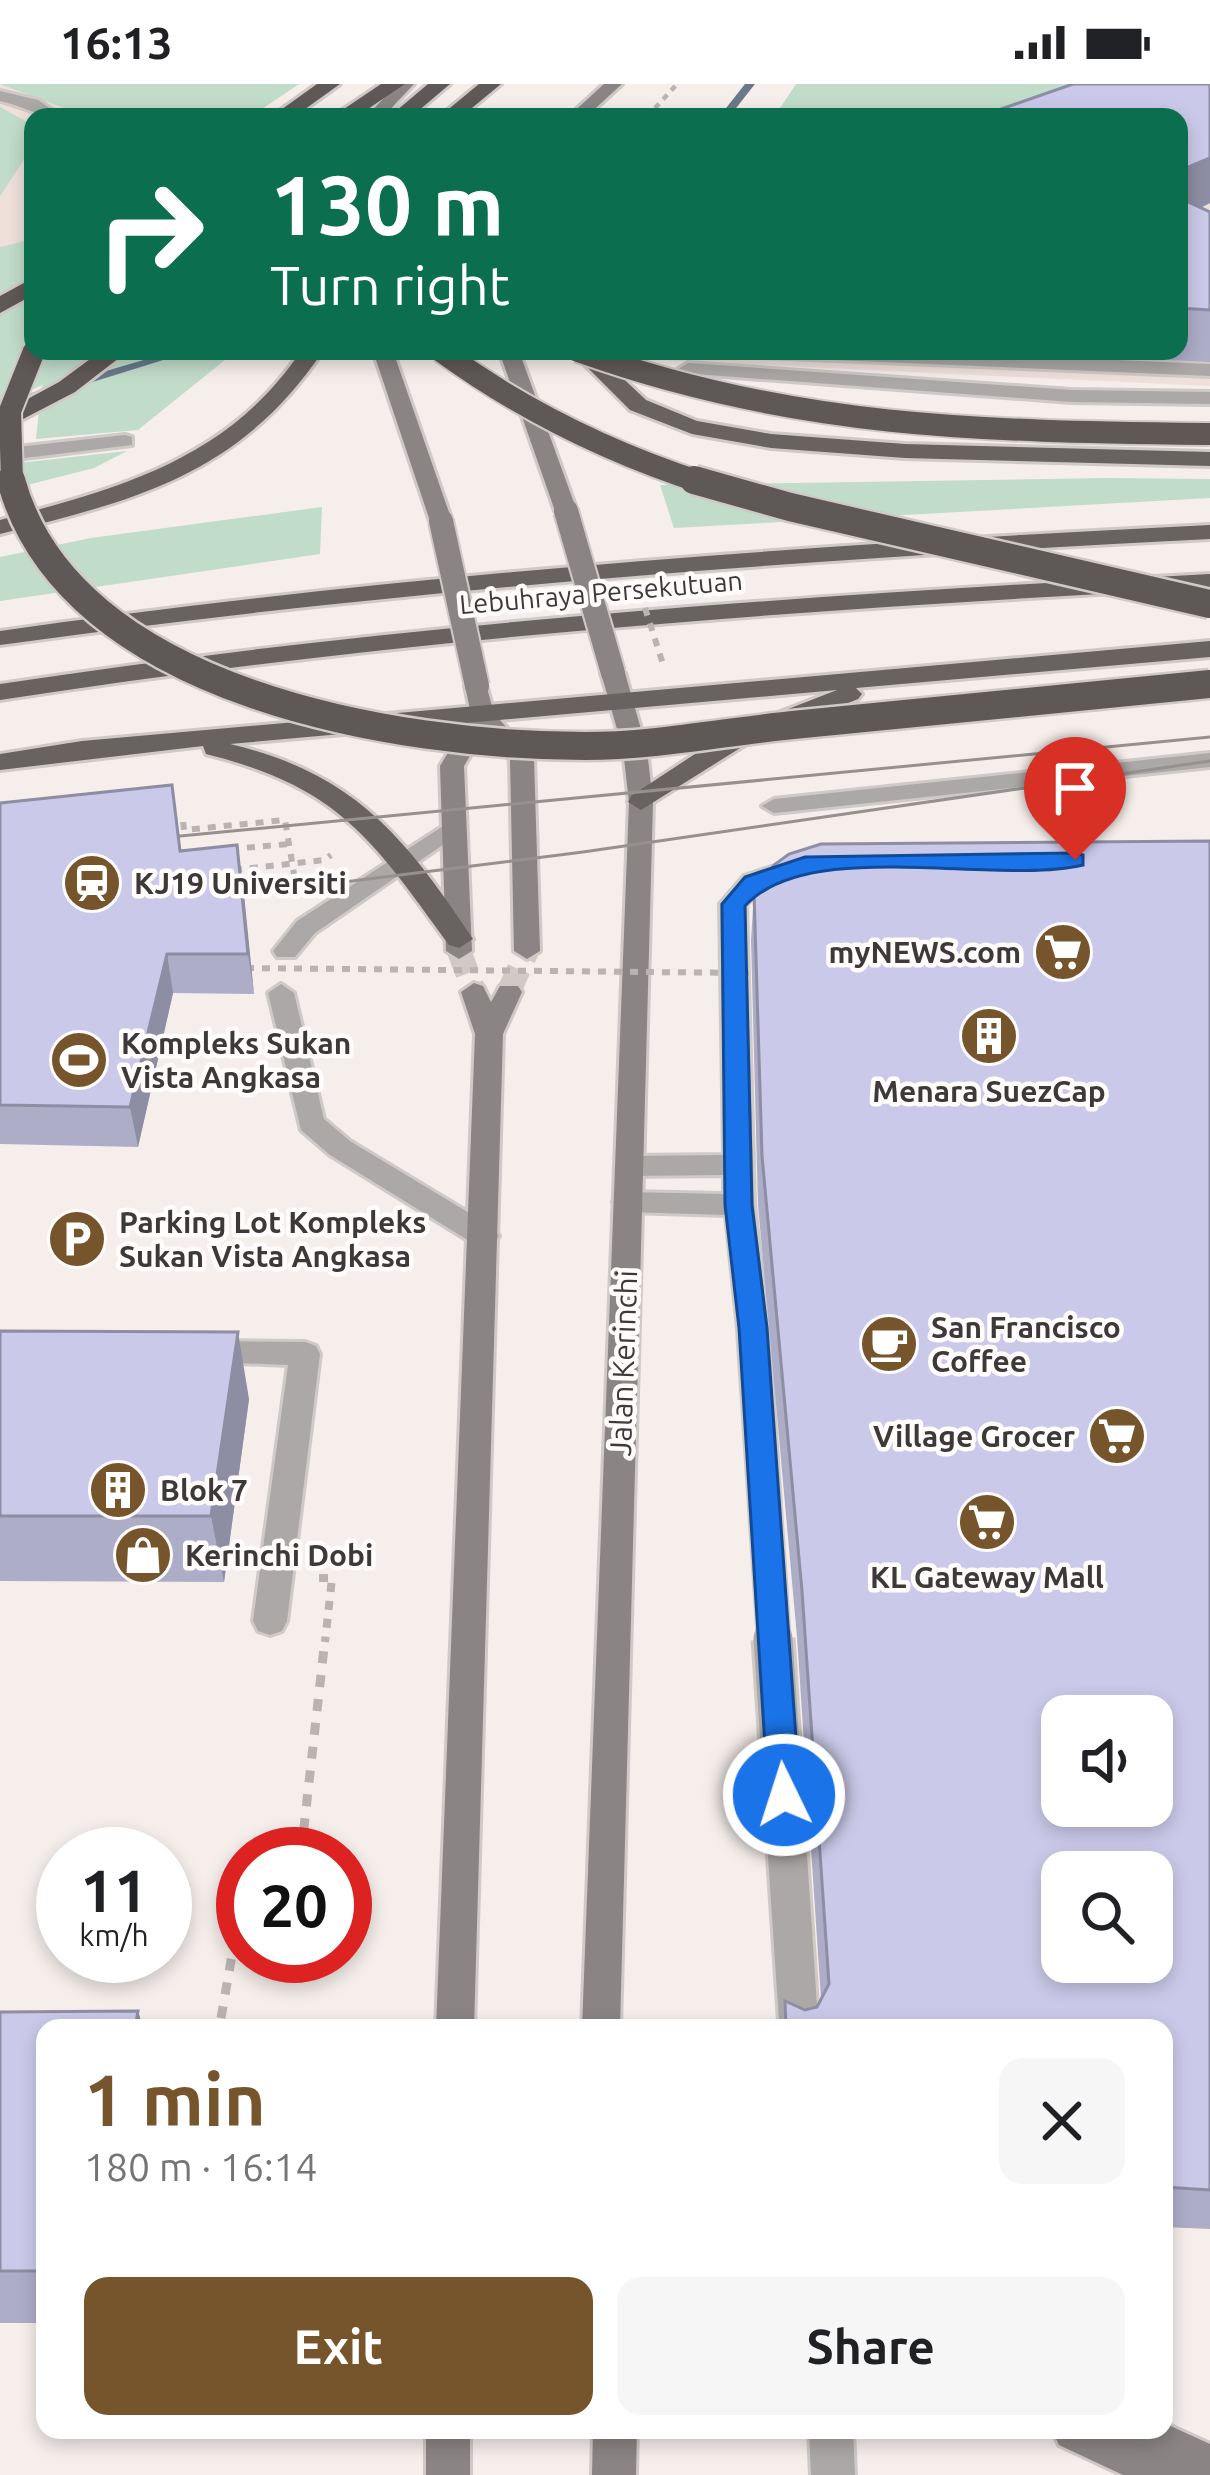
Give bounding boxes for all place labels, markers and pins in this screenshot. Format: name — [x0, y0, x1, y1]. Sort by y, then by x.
pin — [1024, 737, 1126, 860]
station icon: KJ19 Universiti — [61, 852, 123, 914]
place label: KJ19 Universiti — [134, 866, 347, 900]
supermarket icon: myNEWS.com — [1032, 921, 1094, 983]
place label: myNEWS.com — [829, 935, 1021, 969]
building icon: Menara SuezCap — [958, 1005, 1020, 1067]
place label: Kompleks Sukan Vista Angkasa — [121, 1026, 351, 1094]
sports icon: Kompleks Sukan Vista Angkasa — [48, 1029, 110, 1091]
place label: Menara SuezCap — [872, 1074, 1106, 1108]
place label: Parking Lot Kompleks Sukan Vista Angkasa — [119, 1205, 426, 1273]
parking icon: Parking Lot Kompleks Sukan Vista Angkasa — [46, 1208, 108, 1270]
place label: San Francisco Coffee — [931, 1310, 1121, 1378]
cafe icon: San Francisco Coffee — [858, 1313, 920, 1375]
supermarket icon: Village Grocer — [1086, 1405, 1148, 1467]
place label: Village Grocer — [873, 1419, 1076, 1453]
building icon: Blok 7 — [87, 1459, 149, 1521]
place label: Blok 7 — [160, 1473, 248, 1507]
supermarket icon: KL Gateway Mall — [956, 1491, 1018, 1553]
shop icon: Kerinchi Dobi — [112, 1524, 174, 1586]
place label: Kerinchi Dobi — [185, 1538, 373, 1572]
place label: KL Gateway Mall — [870, 1560, 1104, 1594]

